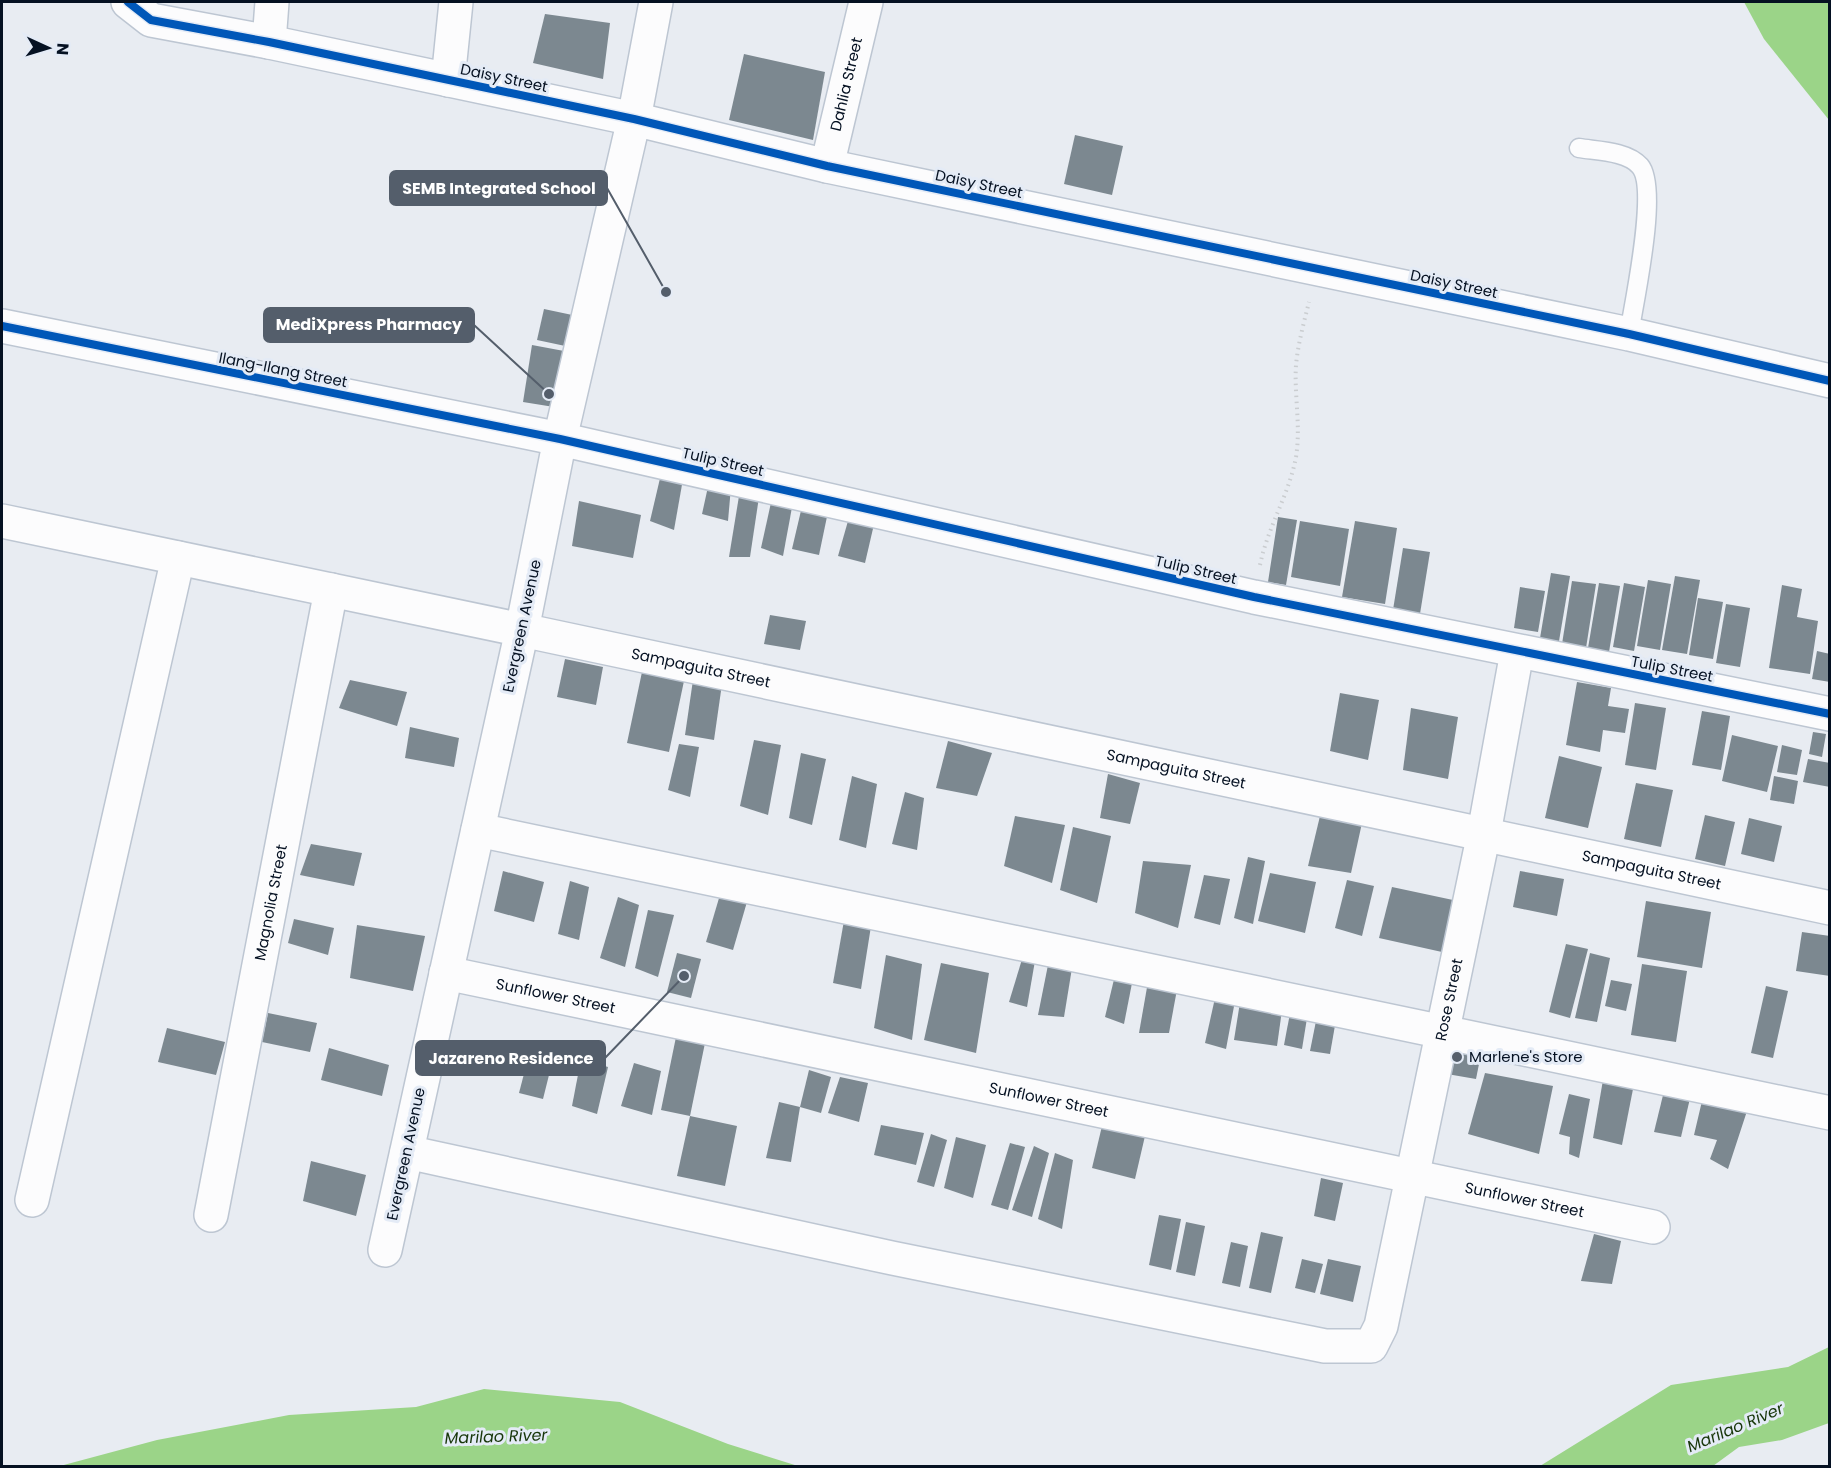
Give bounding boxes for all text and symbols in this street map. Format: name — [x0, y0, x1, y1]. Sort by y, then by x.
north arrow — [18, 18, 78, 78]
street label: Dahlia Street — [825, 35, 867, 133]
text: N — [51, 42, 74, 56]
street label: Daisy Street — [459, 58, 550, 97]
street label: Daisy Street — [934, 164, 1025, 203]
callout: SEMB Integrated School — [390, 171, 607, 205]
text: SEMB Integrated School — [402, 177, 596, 200]
street label: Daisy Street — [1409, 264, 1500, 303]
callout: MediXpress Pharmacy — [264, 308, 474, 342]
text: MediXpress Pharmacy — [276, 313, 463, 336]
street label: Ilang-Ilang Street — [217, 347, 349, 392]
street label: Tulip Street — [680, 442, 766, 481]
street label: Tulip Street — [1153, 550, 1239, 589]
street label: Evergreen Avenue — [497, 558, 546, 694]
street label: Sampaguita Street — [629, 643, 772, 693]
street label: Tulip Street — [1629, 650, 1715, 687]
street label: Sampaguita Street — [1105, 744, 1248, 794]
street label: Magnolia Street — [249, 843, 292, 963]
street label: Sampaguita Street — [1580, 845, 1723, 895]
street label: Rose Street — [1430, 956, 1468, 1043]
street label: Sunflower Street — [494, 973, 617, 1018]
callout: Jazareno Residence — [416, 1041, 605, 1075]
place label: Marlene's Store — [1469, 1046, 1583, 1067]
text: Jazareno Residence — [429, 1047, 594, 1070]
marker: Marlene's Store — [1450, 1050, 1464, 1064]
street label: Sunflower Street — [987, 1077, 1111, 1122]
street label: Evergreen Avenue — [381, 1086, 430, 1222]
street label: Sunflower Street — [1463, 1177, 1586, 1222]
water label: Marilao River — [1683, 1396, 1788, 1458]
water label: Marilao River — [444, 1423, 549, 1450]

